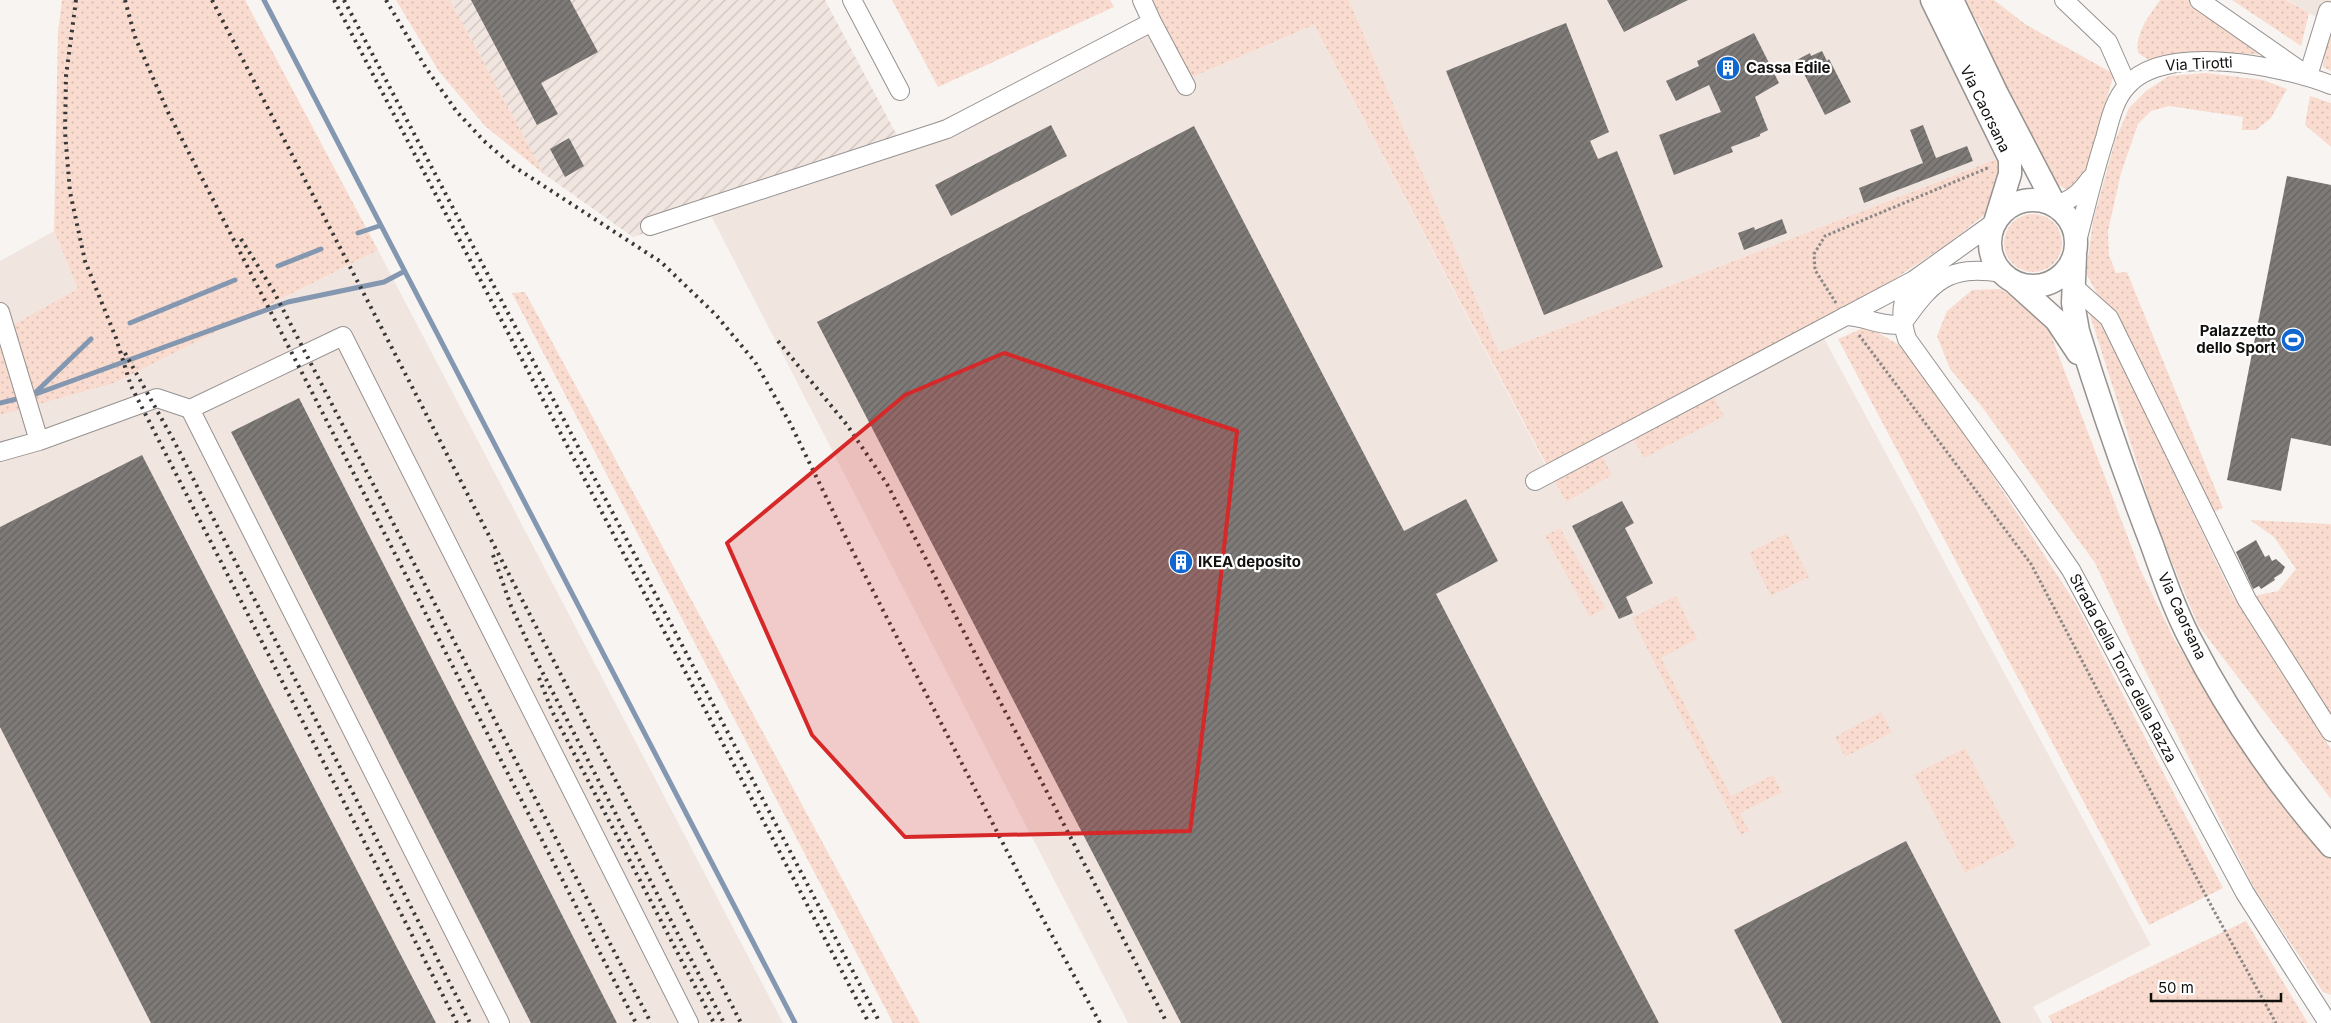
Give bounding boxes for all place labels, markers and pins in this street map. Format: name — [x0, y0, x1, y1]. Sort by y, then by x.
building icon: Cassa Edile — [1715, 55, 1741, 81]
place label: Cassa Edile — [1746, 58, 1831, 77]
place label: Palazzetto dello Sport — [2196, 321, 2276, 357]
sports icon: Palazzetto dello Sport — [2280, 327, 2306, 353]
building icon: IKEA deposito — [1168, 549, 1194, 575]
place label: IKEA deposito — [1198, 552, 1301, 571]

